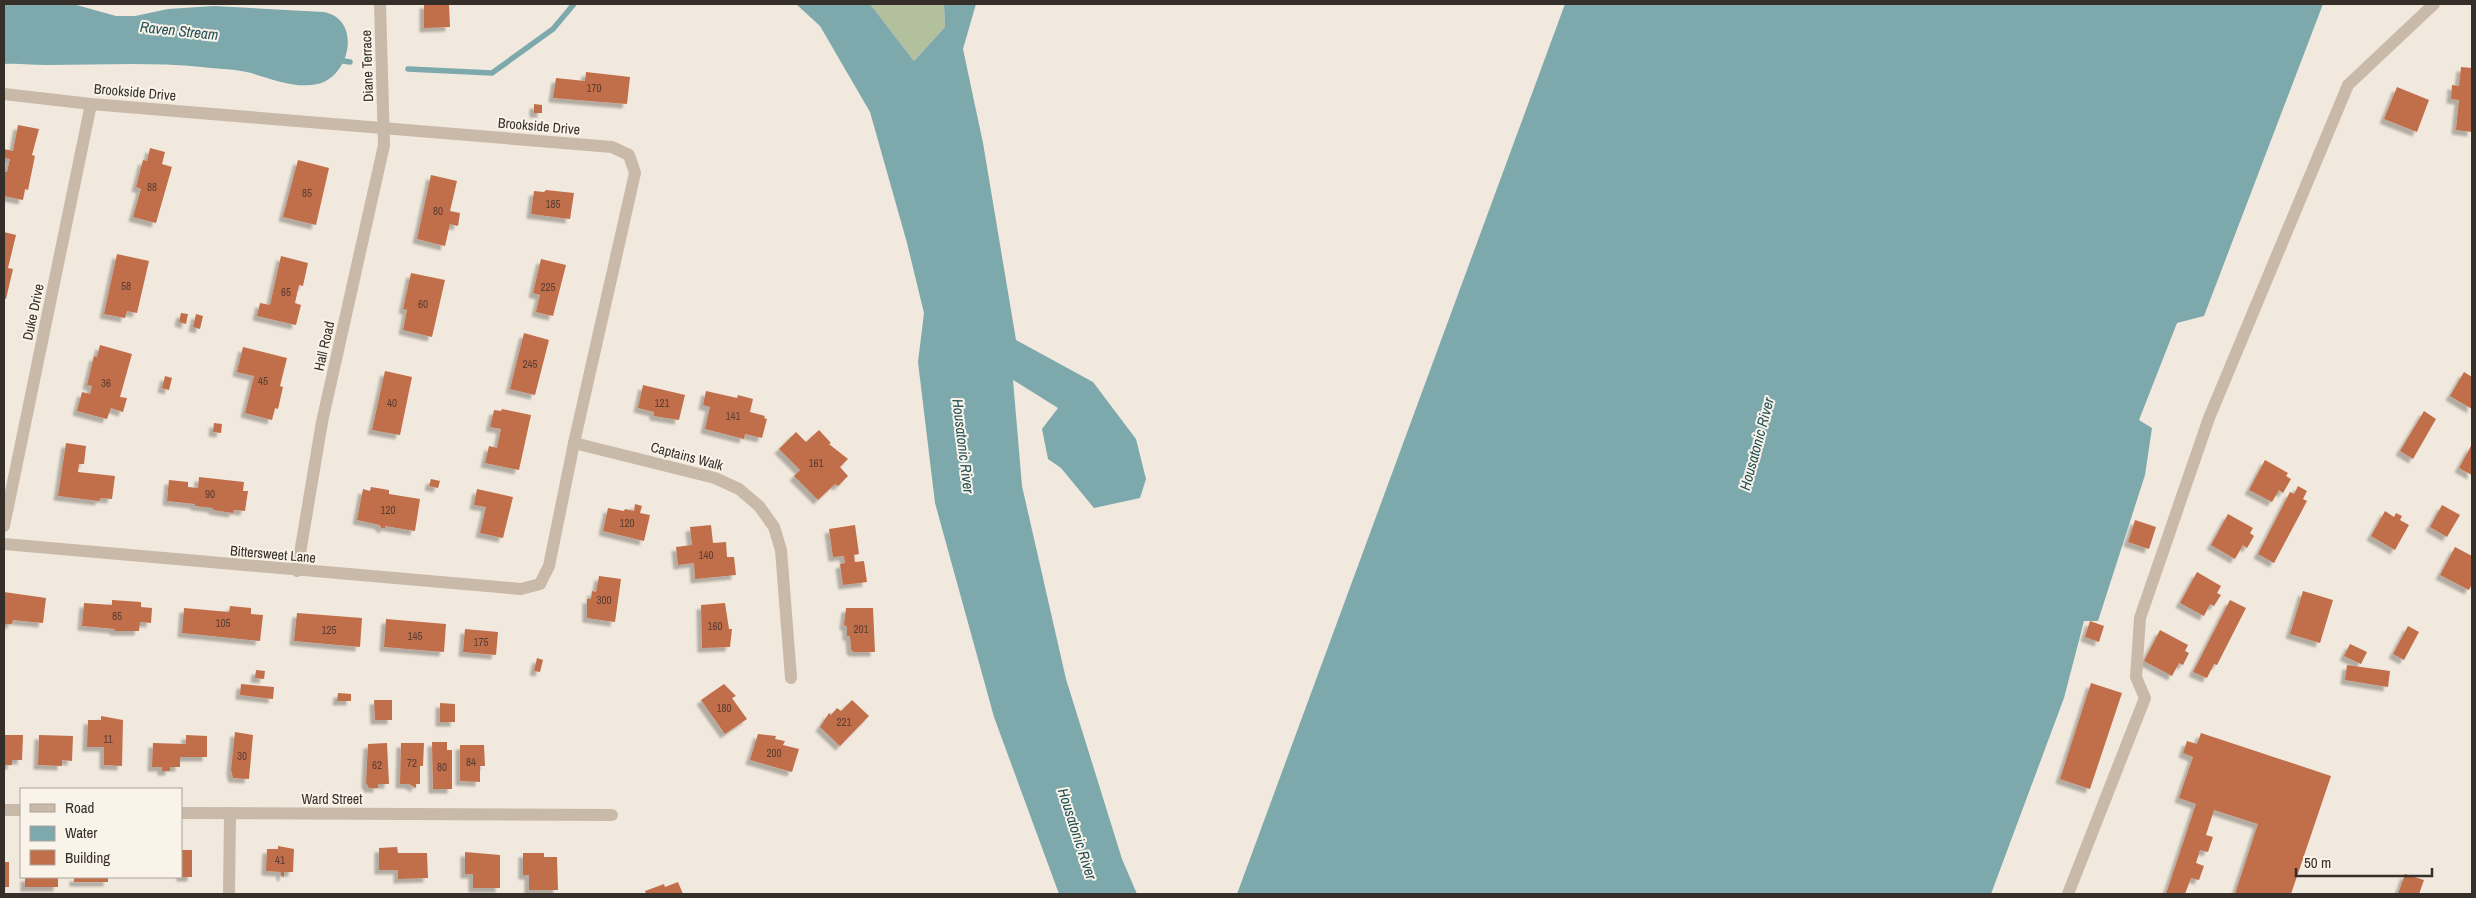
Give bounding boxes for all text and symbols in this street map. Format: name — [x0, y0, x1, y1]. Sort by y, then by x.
water label: Raven Stream — [139, 16, 219, 45]
street label: Diane Terrace — [357, 30, 377, 102]
street label: Brookside Drive — [93, 79, 177, 105]
house number: 170 — [586, 81, 602, 95]
street label: Brookside Drive — [497, 113, 581, 139]
house number: 88 — [147, 180, 157, 194]
house number: 85 — [302, 186, 312, 200]
house number: 185 — [545, 197, 561, 211]
house number: 80 — [433, 204, 443, 218]
house number: 58 — [121, 279, 131, 293]
house number: 225 — [540, 280, 556, 294]
street label: Duke Drive — [18, 282, 48, 342]
house number: 65 — [281, 285, 291, 299]
house number: 60 — [418, 297, 428, 311]
street label: Hall Road — [310, 319, 338, 373]
house number: 245 — [522, 357, 538, 371]
house number: 45 — [258, 374, 268, 388]
house number: 36 — [101, 376, 111, 390]
water label: Housatonic River — [1734, 394, 1779, 492]
house number: 40 — [387, 396, 397, 410]
house number: 121 — [654, 396, 670, 410]
water label: Housatonic River — [947, 397, 980, 495]
house number: 141 — [725, 409, 741, 423]
street label: Captains Walk — [649, 438, 725, 474]
house number: 161 — [808, 456, 824, 470]
house number: 90 — [205, 487, 215, 501]
house number: 120 — [380, 503, 396, 517]
house number: 120 — [619, 516, 635, 530]
street label: Bittersweet Lane — [229, 541, 317, 567]
house number: 140 — [698, 548, 714, 562]
house number: 300 — [596, 593, 612, 607]
house number: 85 — [112, 609, 122, 623]
house number: 105 — [215, 616, 231, 630]
house number: 160 — [707, 619, 723, 633]
house number: 201 — [853, 622, 869, 636]
house number: 125 — [321, 623, 337, 637]
house number: 145 — [407, 629, 423, 643]
house number: 175 — [473, 635, 489, 649]
house number: 180 — [716, 701, 732, 715]
house number: 221 — [836, 715, 852, 729]
house number: 11 — [103, 732, 113, 746]
house number: 200 — [766, 746, 782, 760]
house number: 30 — [237, 749, 247, 763]
house number: 84 — [466, 755, 476, 769]
house number: 72 — [407, 756, 417, 770]
house number: 62 — [372, 758, 382, 772]
house number: 80 — [437, 760, 447, 774]
water label: Housatonic River — [1053, 785, 1102, 883]
legend — [20, 788, 182, 878]
street label: Ward Street — [302, 790, 362, 808]
text: Road — [65, 797, 94, 818]
text: Water — [65, 822, 97, 843]
scale bar — [2296, 846, 2432, 878]
text: Building — [65, 847, 110, 868]
text: 50 m — [2304, 852, 2331, 873]
house number: 41 — [275, 853, 285, 867]

